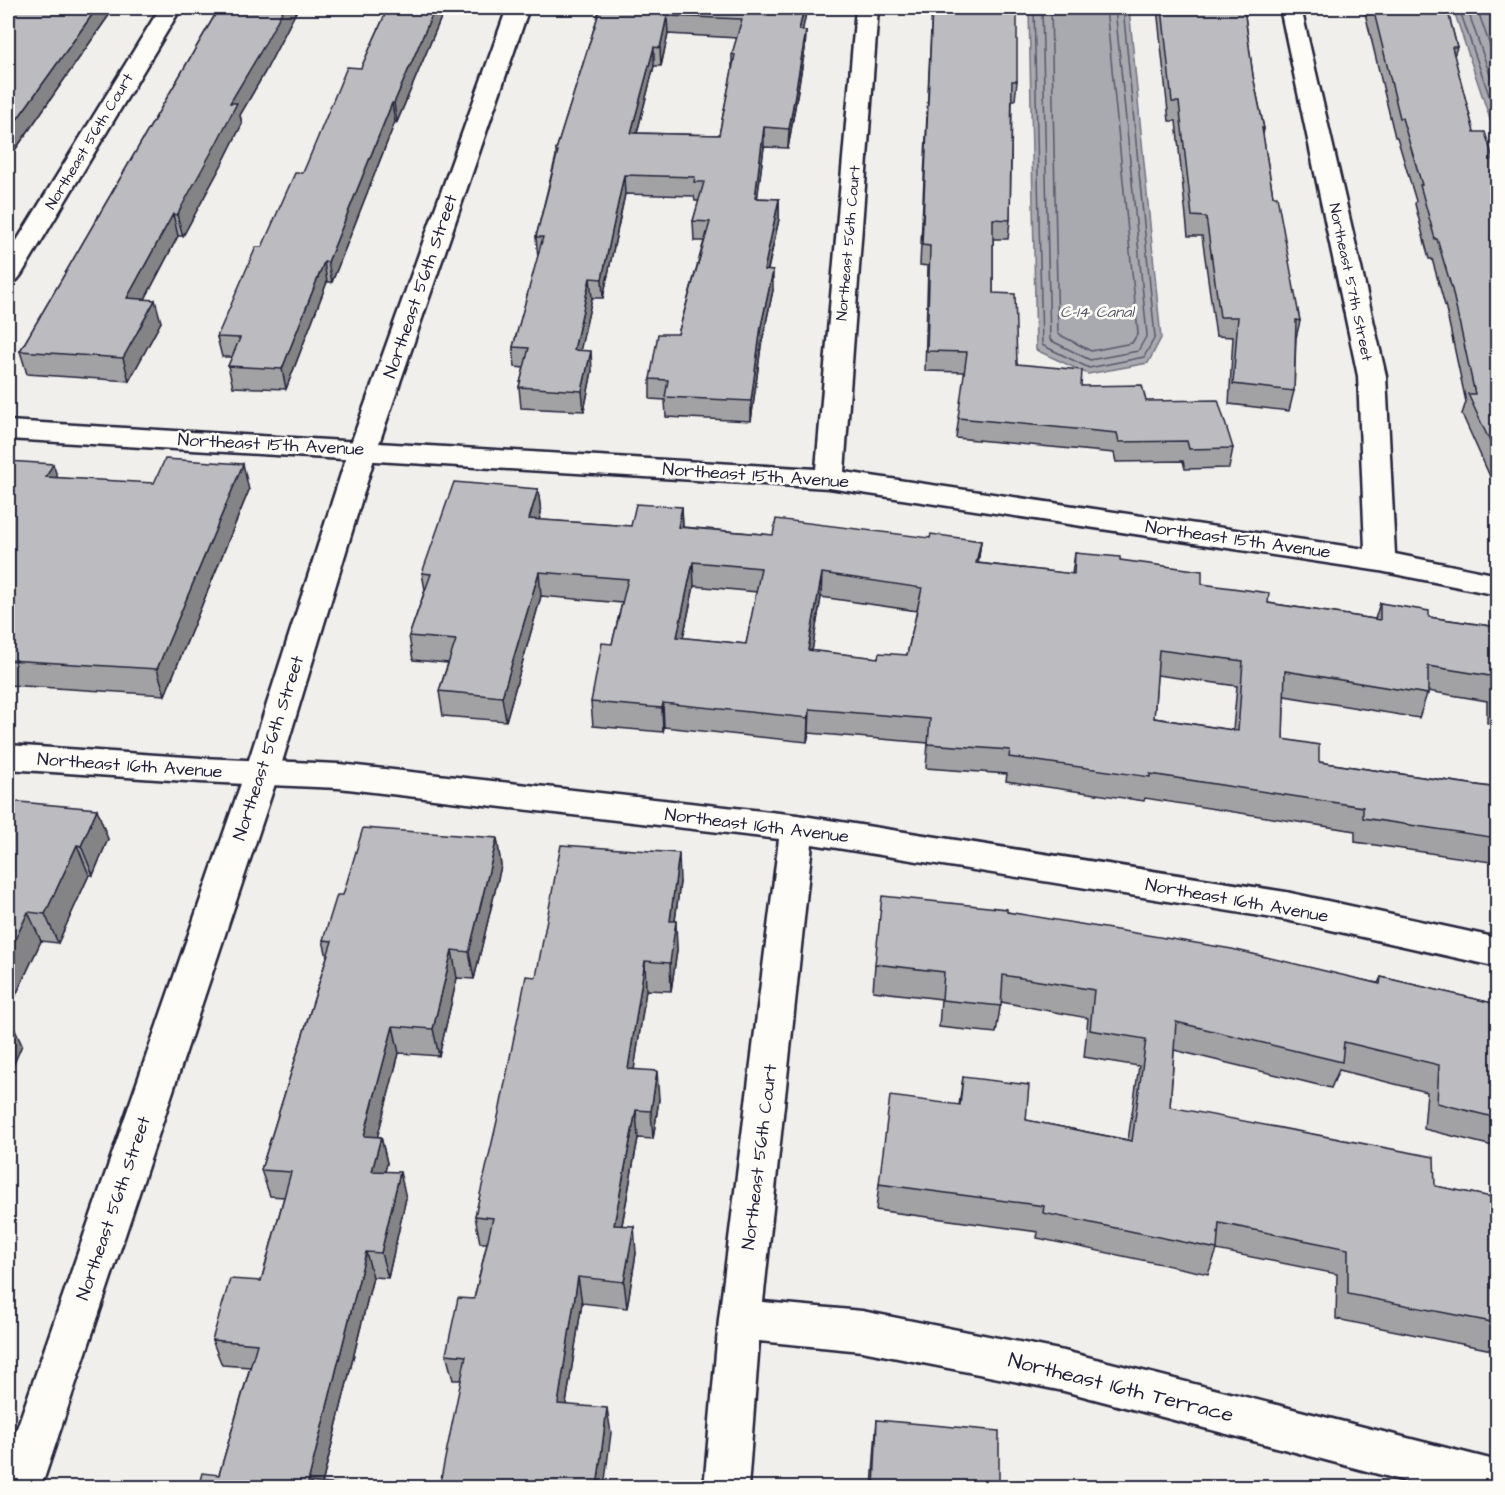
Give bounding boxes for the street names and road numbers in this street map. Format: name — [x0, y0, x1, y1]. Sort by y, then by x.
street label: Northeast 56th Court — [40, 69, 138, 213]
street label: Northeast 56th Court — [831, 165, 866, 321]
street label: Northeast 56th Street — [377, 190, 464, 381]
street label: Northeast 57th Street — [1324, 201, 1377, 363]
street label: Northeast 15th Avenue — [177, 427, 365, 462]
street label: Northeast 15th Avenue — [662, 457, 850, 495]
street label: Northeast 15th Avenue — [1144, 514, 1332, 565]
street label: Northeast 56th Street — [227, 652, 310, 844]
street label: Northeast 16th Avenue — [37, 747, 224, 784]
street label: Northeast 16th Avenue — [663, 802, 851, 849]
street label: Northeast 16th Avenue — [1143, 872, 1331, 929]
street label: Northeast 56th Court — [736, 1062, 783, 1251]
street label: Northeast 56th Street — [70, 1112, 157, 1303]
street label: Northeast 16th Terrace — [1005, 1345, 1236, 1430]

